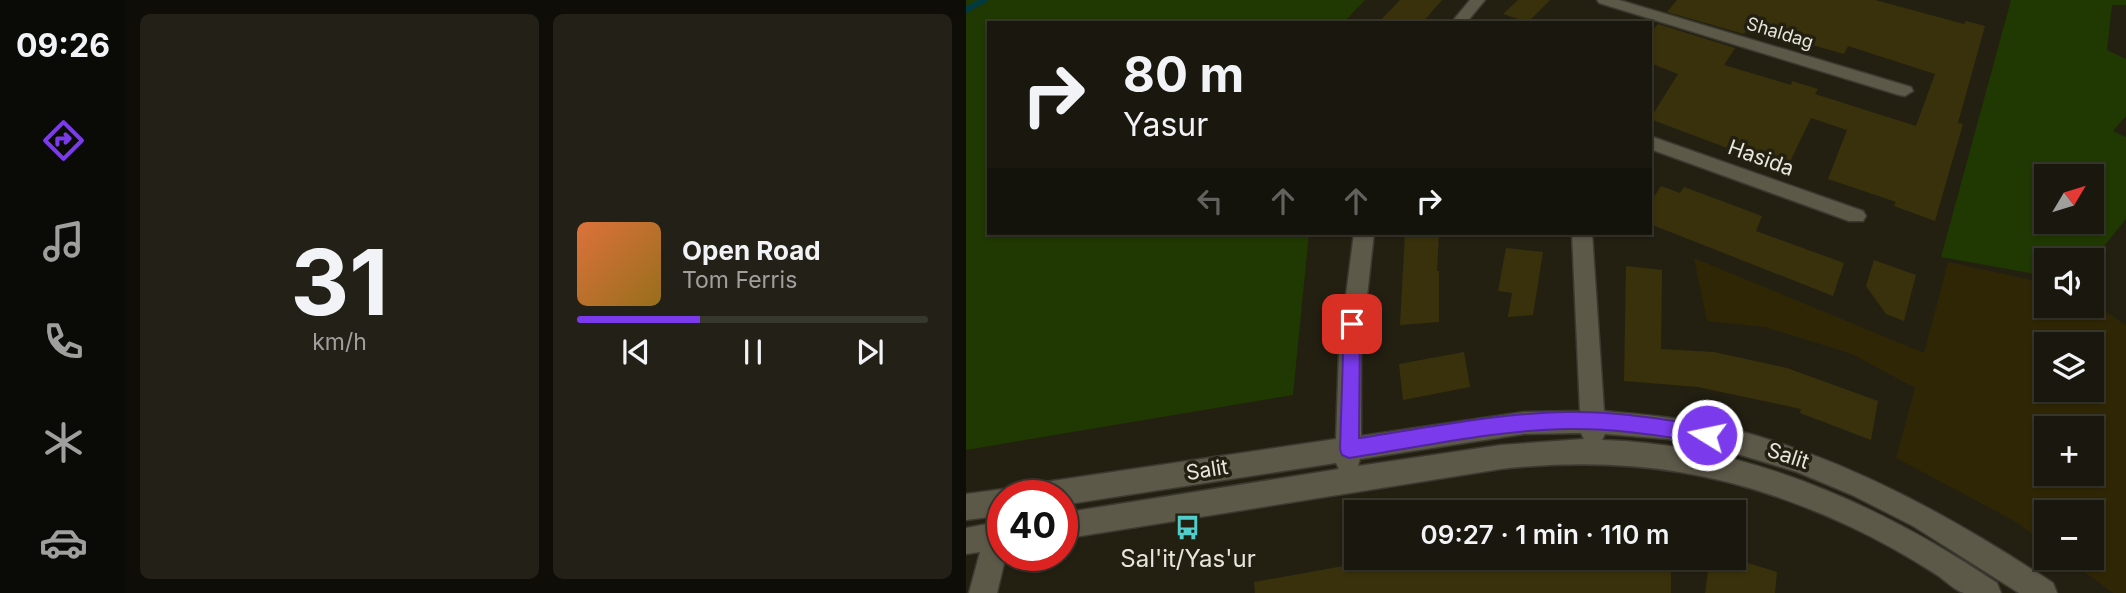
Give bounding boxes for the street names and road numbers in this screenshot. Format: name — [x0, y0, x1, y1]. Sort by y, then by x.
street label: Shaldag — [1744, 12, 1816, 53]
street label: Hasida — [1725, 134, 1798, 181]
street label: Salit — [1764, 437, 1812, 474]
street label: Salit — [1184, 454, 1230, 485]

